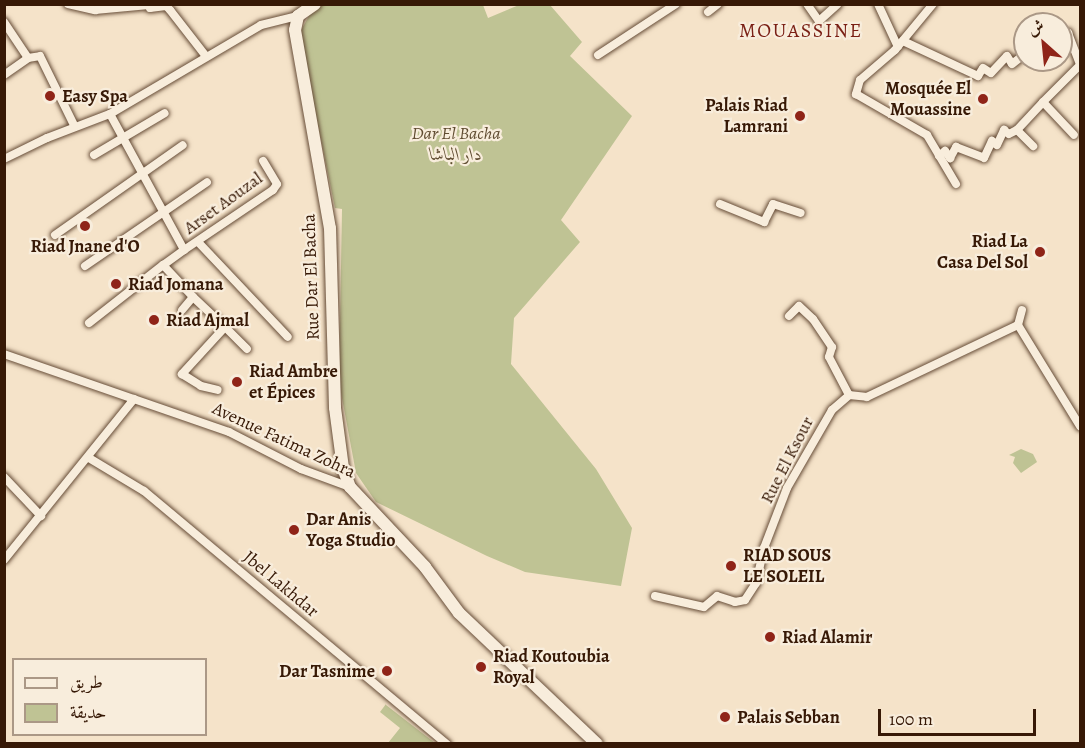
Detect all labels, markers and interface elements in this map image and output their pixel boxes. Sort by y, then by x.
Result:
north arrow [1013,12,1073,72]
text: ش [1024,14,1048,41]
district label: MOUASSINE [739,18,863,42]
place label: Mosquée El Mouassine [885,78,971,121]
place label: Easy Spa [62,85,128,107]
marker: Easy Spa [43,89,57,103]
marker: Mosquée El Mouassine [976,92,990,106]
place label: Palais Riad Lamrani [705,95,788,138]
marker: Palais Riad Lamrani [793,109,807,123]
park label: Dar El Bacha دار الباشا [411,123,501,166]
street label: Arset Aouzal [179,167,267,239]
street label: Rue Dar El Bacha [298,213,324,341]
marker: Riad Jnane d'O [78,219,92,233]
place label: Riad La Casa Del Sol [937,231,1028,274]
place label: Riad Jnane d'O [30,235,140,257]
marker: Riad La Casa Del Sol [1033,245,1047,259]
place label: Riad Jomana [128,273,223,295]
marker: Riad Jomana [109,277,123,291]
place label: Riad Ajmal [166,309,249,331]
marker: Riad Ajmal [147,313,161,327]
place label: Riad Ambre et Épices [249,361,338,404]
marker: Riad Ambre et Épices [230,375,244,389]
street label: Avenue Fatima Zohra [209,397,359,483]
street label: Rue El Ksour [756,413,818,507]
place label: Dar Anis Yoga Studio [306,509,395,552]
marker: Dar Anis Yoga Studio [287,523,301,537]
place label: RIAD SOUS LE SOLEIL [743,545,831,588]
street label: Jbel Lakhdar [239,546,323,622]
marker: RIAD SOUS LE SOLEIL [724,559,738,573]
place label: Riad Alamir [782,626,872,648]
marker: Riad Alamir [763,630,777,644]
place label: Riad Koutoubia Royal [493,646,610,688]
legend [12,658,207,736]
place label: Dar Tasnime [279,660,375,682]
marker: Riad Koutoubia Royal [474,660,488,674]
marker: Dar Tasnime [380,664,394,678]
text: طريق [70,670,103,694]
scale bar [881,697,1038,735]
text: حديقة [70,700,106,724]
place label: Palais Sebban [737,706,840,728]
text: 100 m [889,707,933,731]
marker: Palais Sebban [718,710,732,724]

